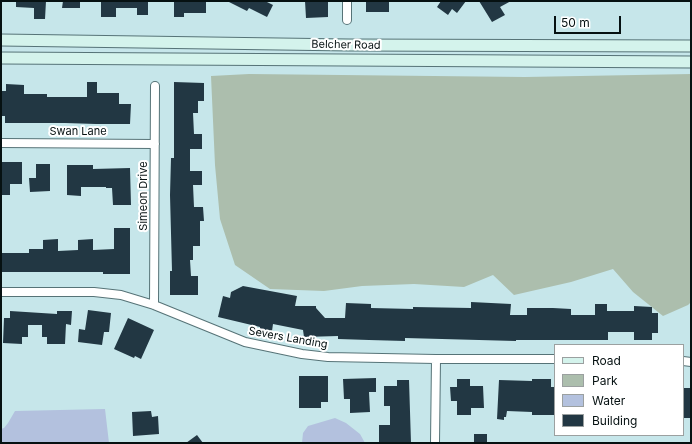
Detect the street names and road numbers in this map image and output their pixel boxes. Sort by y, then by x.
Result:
street label: Belcher Road [311,38,381,52]
street label: Swan Lane [49,125,107,139]
street label: Simeon Drive [137,161,151,231]
street label: Severs Landing [247,325,329,351]

